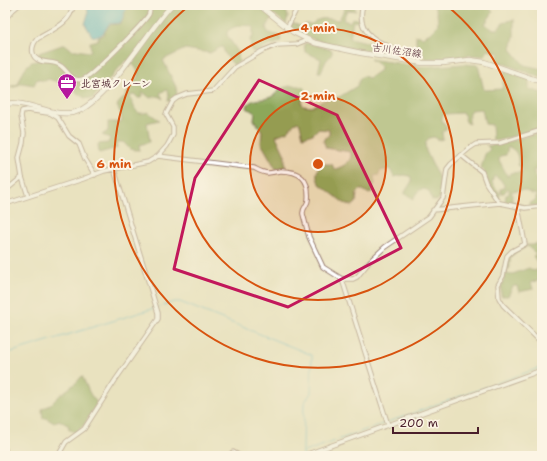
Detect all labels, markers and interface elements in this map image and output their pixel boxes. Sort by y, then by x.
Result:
text: 4 min [301,20,336,36]
street label: 古川佐沼線 [371,41,423,60]
office icon: 北宮城クレーン [56,72,78,100]
place label: 北宮城クレーン [81,77,151,90]
text: 2 min [301,88,336,104]
text: 6 min [97,156,132,172]
centre of rings [311,157,325,171]
scale bar [393,409,478,435]
text: 200 m [399,415,438,431]

